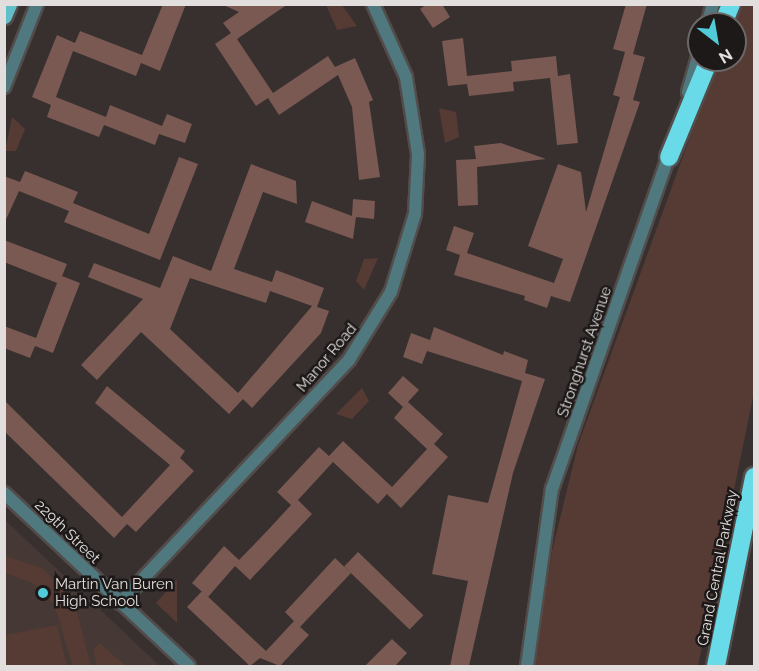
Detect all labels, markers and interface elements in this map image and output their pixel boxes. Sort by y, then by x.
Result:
north arrow [687,12,747,72]
text: N [715,45,736,67]
street label: Stronghurst Avenue [554,284,616,420]
street label: Manor Road [293,320,361,396]
street label: Grand Central Parkway [694,488,742,648]
street label: 229th Street [31,496,103,568]
place label: Martin Van Buren High School [55,575,174,610]
marker: Martin Van Buren High School [36,586,50,600]

